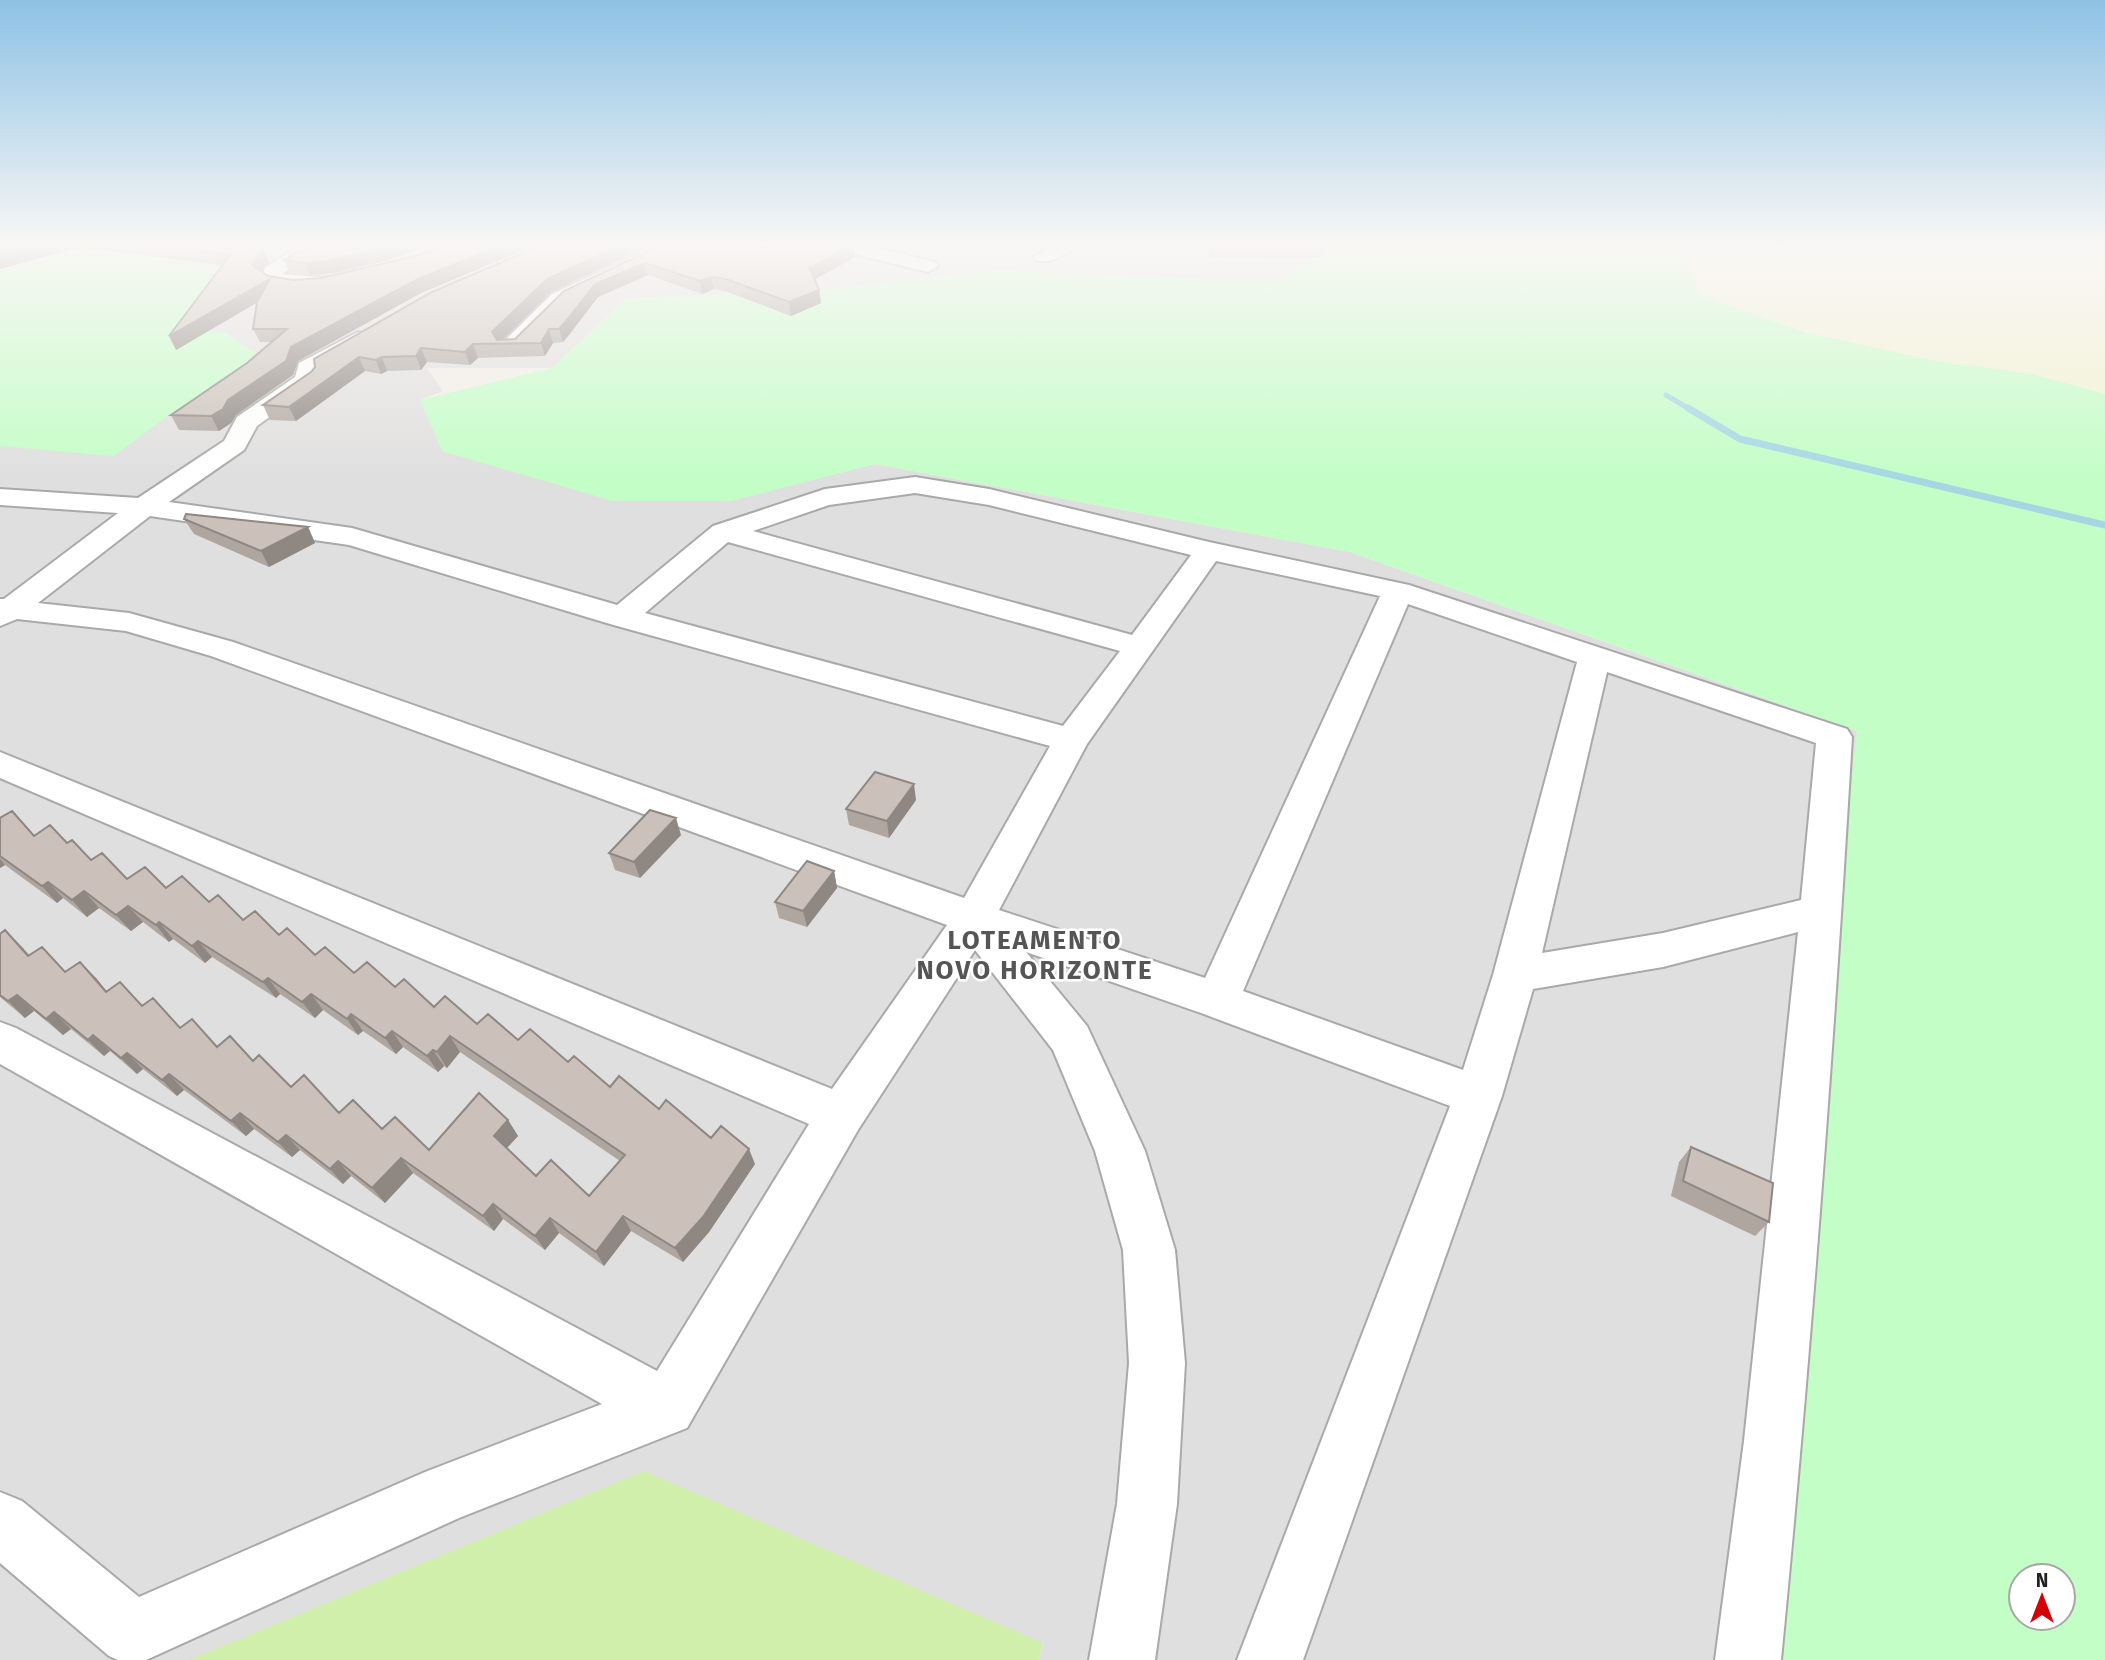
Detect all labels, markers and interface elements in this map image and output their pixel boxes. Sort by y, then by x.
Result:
district label: LOTEAMENTO NOVO HORIZONTE [916,925,1154,986]
north arrow [2007,1562,2077,1632]
text: N [2036,1569,2048,1592]

